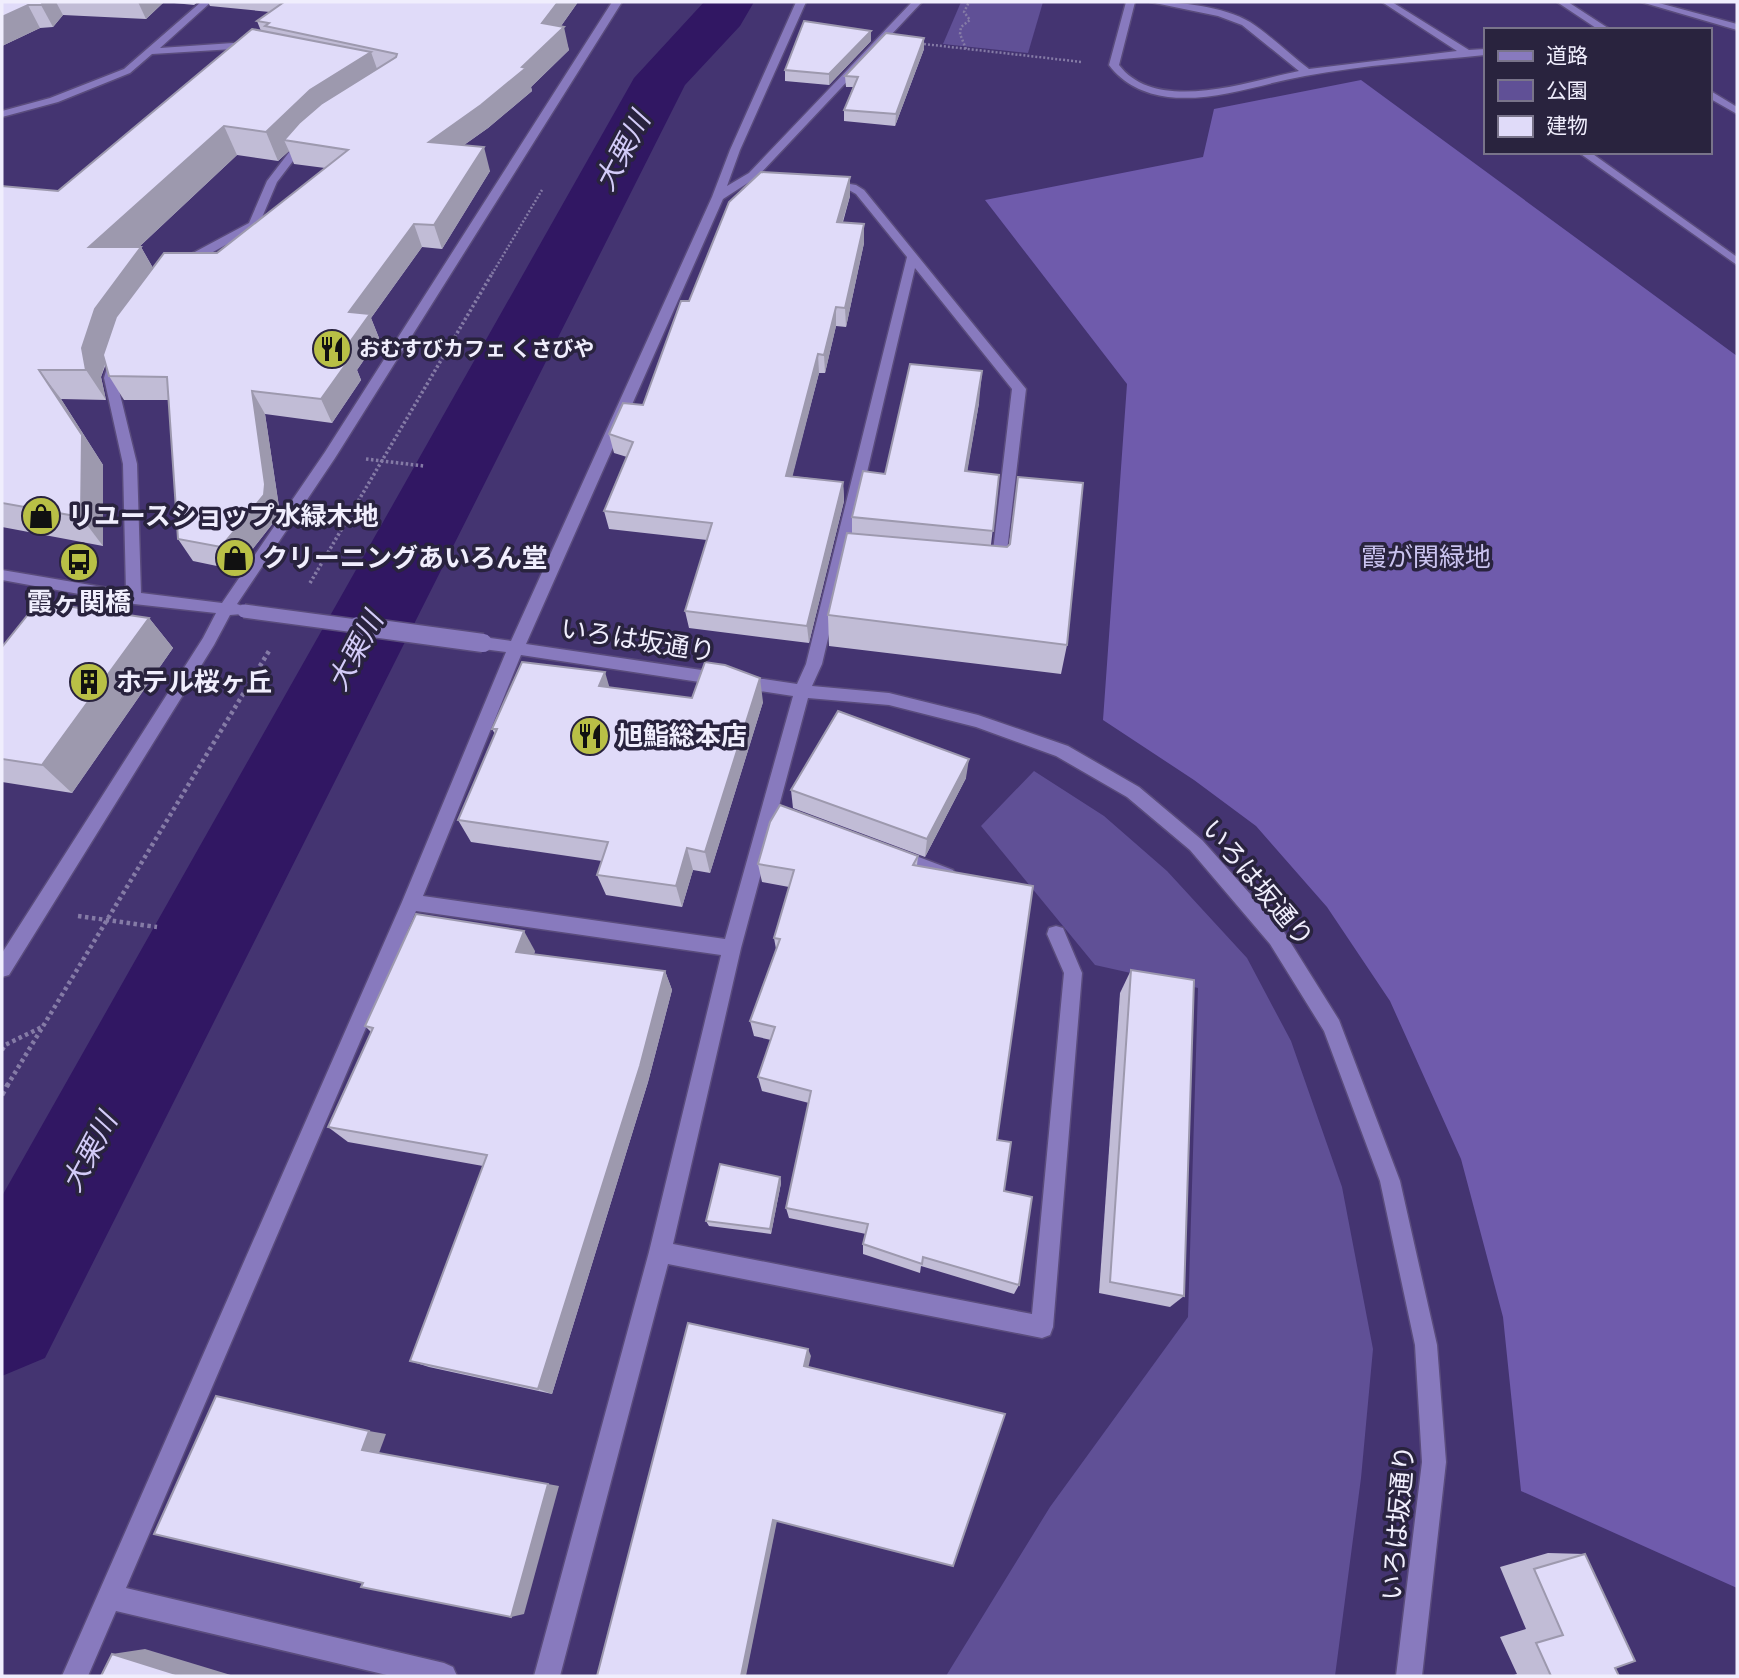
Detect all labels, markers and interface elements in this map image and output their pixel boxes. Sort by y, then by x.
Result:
legend [1484,28,1711,154]
text: 道路 [1546,42,1588,69]
text: 公園 [1546,77,1588,104]
water label: 大栗川 [586,102,659,197]
text: 建物 [1546,112,1588,139]
restaurant icon: おむすびカフェ くさびや [311,328,353,370]
place label: おむすびカフェ くさびや [359,335,594,362]
shop icon: リユースショップ水緑木地 [20,495,62,537]
place label: リユースショップ水緑木地 [68,499,379,532]
shop icon: クリーニングあいろん堂 [214,537,256,579]
park label: 霞が関緑地 [1361,540,1491,573]
bus stop icon: 霞ヶ関橋 [58,541,100,583]
place label: クリーニングあいろん堂 [262,541,548,574]
place label: 霞ヶ関橋 [27,585,131,618]
water label: 大栗川 [319,602,392,697]
street label: いろは坂通り [558,611,718,668]
building icon: ホテル桜ヶ丘 [68,661,110,703]
place label: ホテル桜ヶ丘 [116,665,272,698]
restaurant icon: 旭鮨総本店 [569,715,611,757]
place label: 旭鮨総本店 [617,719,747,752]
street label: いろは坂通り [1196,812,1321,953]
water label: 大栗川 [53,1103,126,1198]
street label: いろは坂通り [1374,1444,1421,1602]

